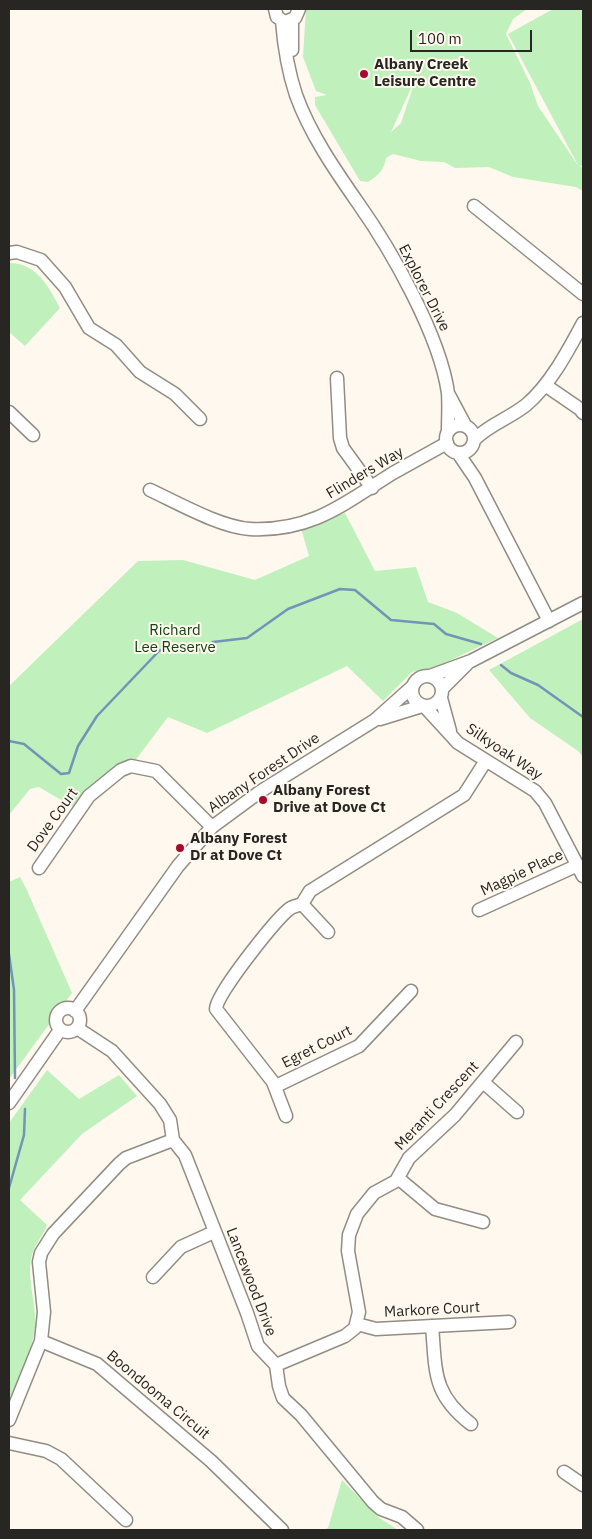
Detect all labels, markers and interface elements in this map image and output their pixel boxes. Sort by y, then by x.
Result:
scale bar [412,20,534,52]
text: 100 m [418,29,462,48]
place label: Albany Creek Leisure Centre [374,56,476,91]
marker: Albany Creek Leisure Centre [358,68,370,80]
street label: Explorer Drive [394,242,454,334]
street label: Flinders Way [323,443,407,503]
park label: Richard Lee Reserve [134,622,216,657]
street label: Silkyoak Way [462,720,546,784]
street label: Albany Forest Drive [205,729,323,817]
place label: Albany Forest Drive at Dove Ct [273,782,386,817]
street label: Dove Court [24,785,82,855]
marker: Albany Forest Drive at Dove Ct [257,794,269,806]
place label: Albany Forest Dr at Dove Ct [190,830,287,865]
marker: Albany Forest Dr at Dove Ct [174,842,186,854]
street label: Magpie Place [478,846,566,900]
street label: Egret Court [279,1022,355,1072]
street label: Meranti Crescent [391,1058,483,1154]
street label: Lancewood Drive [222,1225,280,1339]
street label: Markore Court [384,1298,480,1322]
street label: Boondooma Circuit [103,1347,213,1443]

